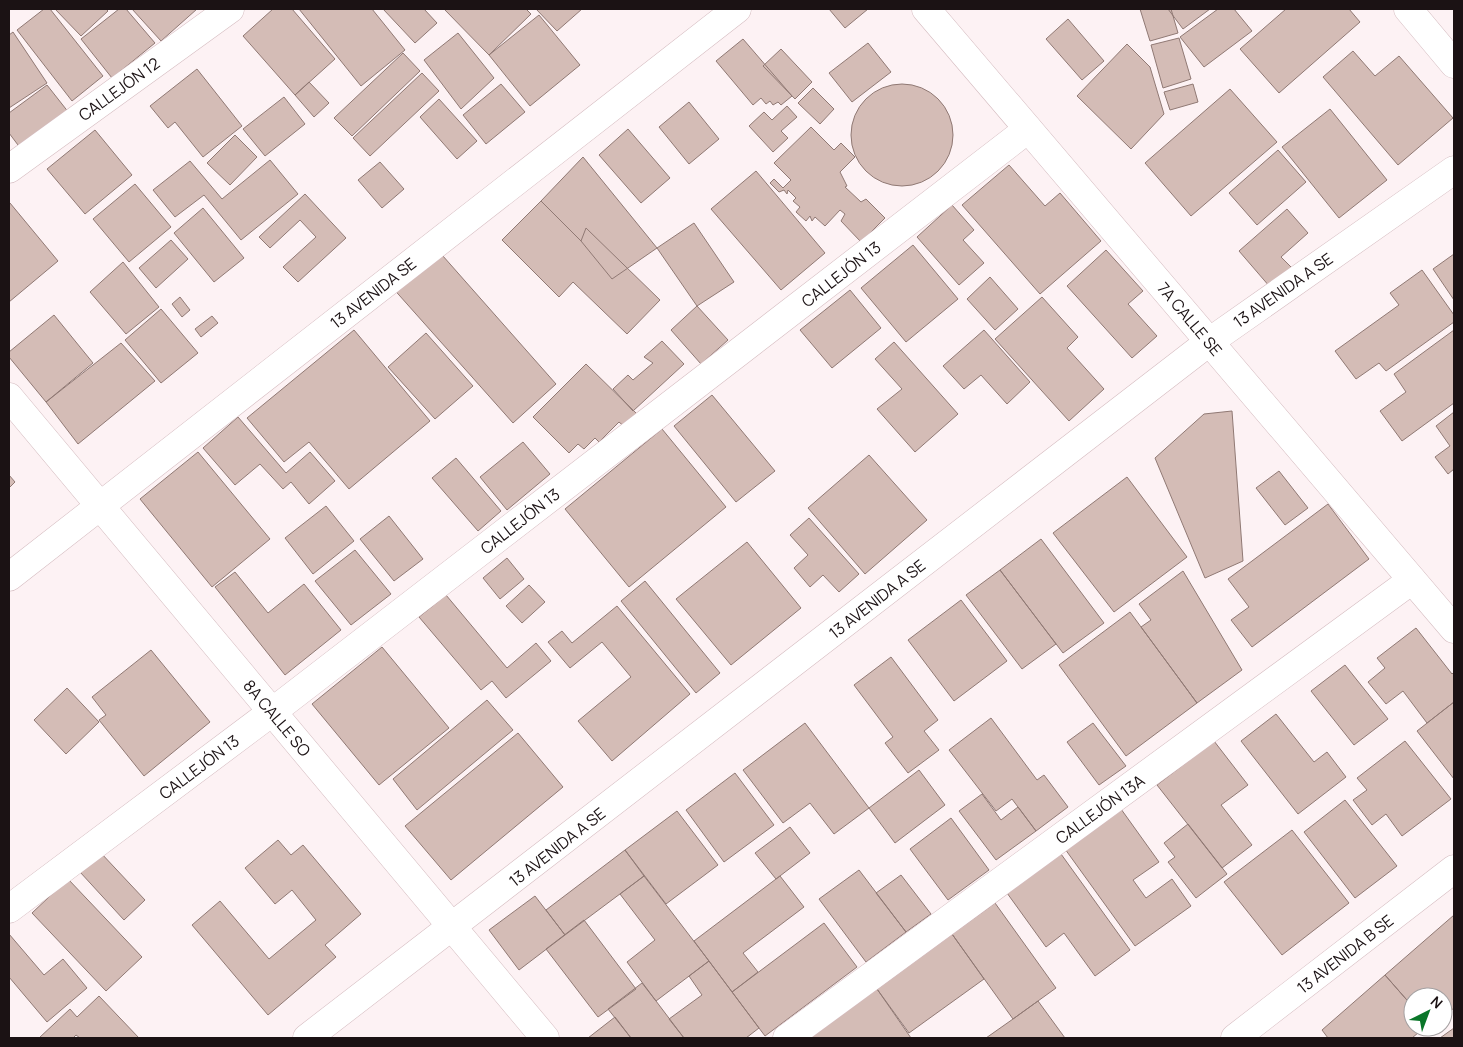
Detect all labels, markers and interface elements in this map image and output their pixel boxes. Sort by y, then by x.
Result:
street label: CALLEJÓN 12 [74,52,164,126]
street label: CALLEJÓN 13 [797,236,885,312]
street label: 13 AVENIDA A SE [1229,247,1337,333]
street label: 13 AVENIDA SE [325,252,421,334]
street label: 7A CALLE SE [1153,278,1227,360]
street label: CALLEJÓN 13 [476,483,564,559]
street label: 13 AVENIDA A SE [824,554,930,644]
street label: 8A CALLE SO [238,675,316,761]
street label: CALLEJÓN 13 [154,730,244,804]
street label: CALLEJÓN 13A [1051,769,1149,849]
street label: 13 AVENIDA A SE [504,802,610,892]
street label: 13 AVENIDA B SE [1292,909,1398,999]
north arrow [1403,987,1453,1037]
text: N [1427,992,1447,1012]

